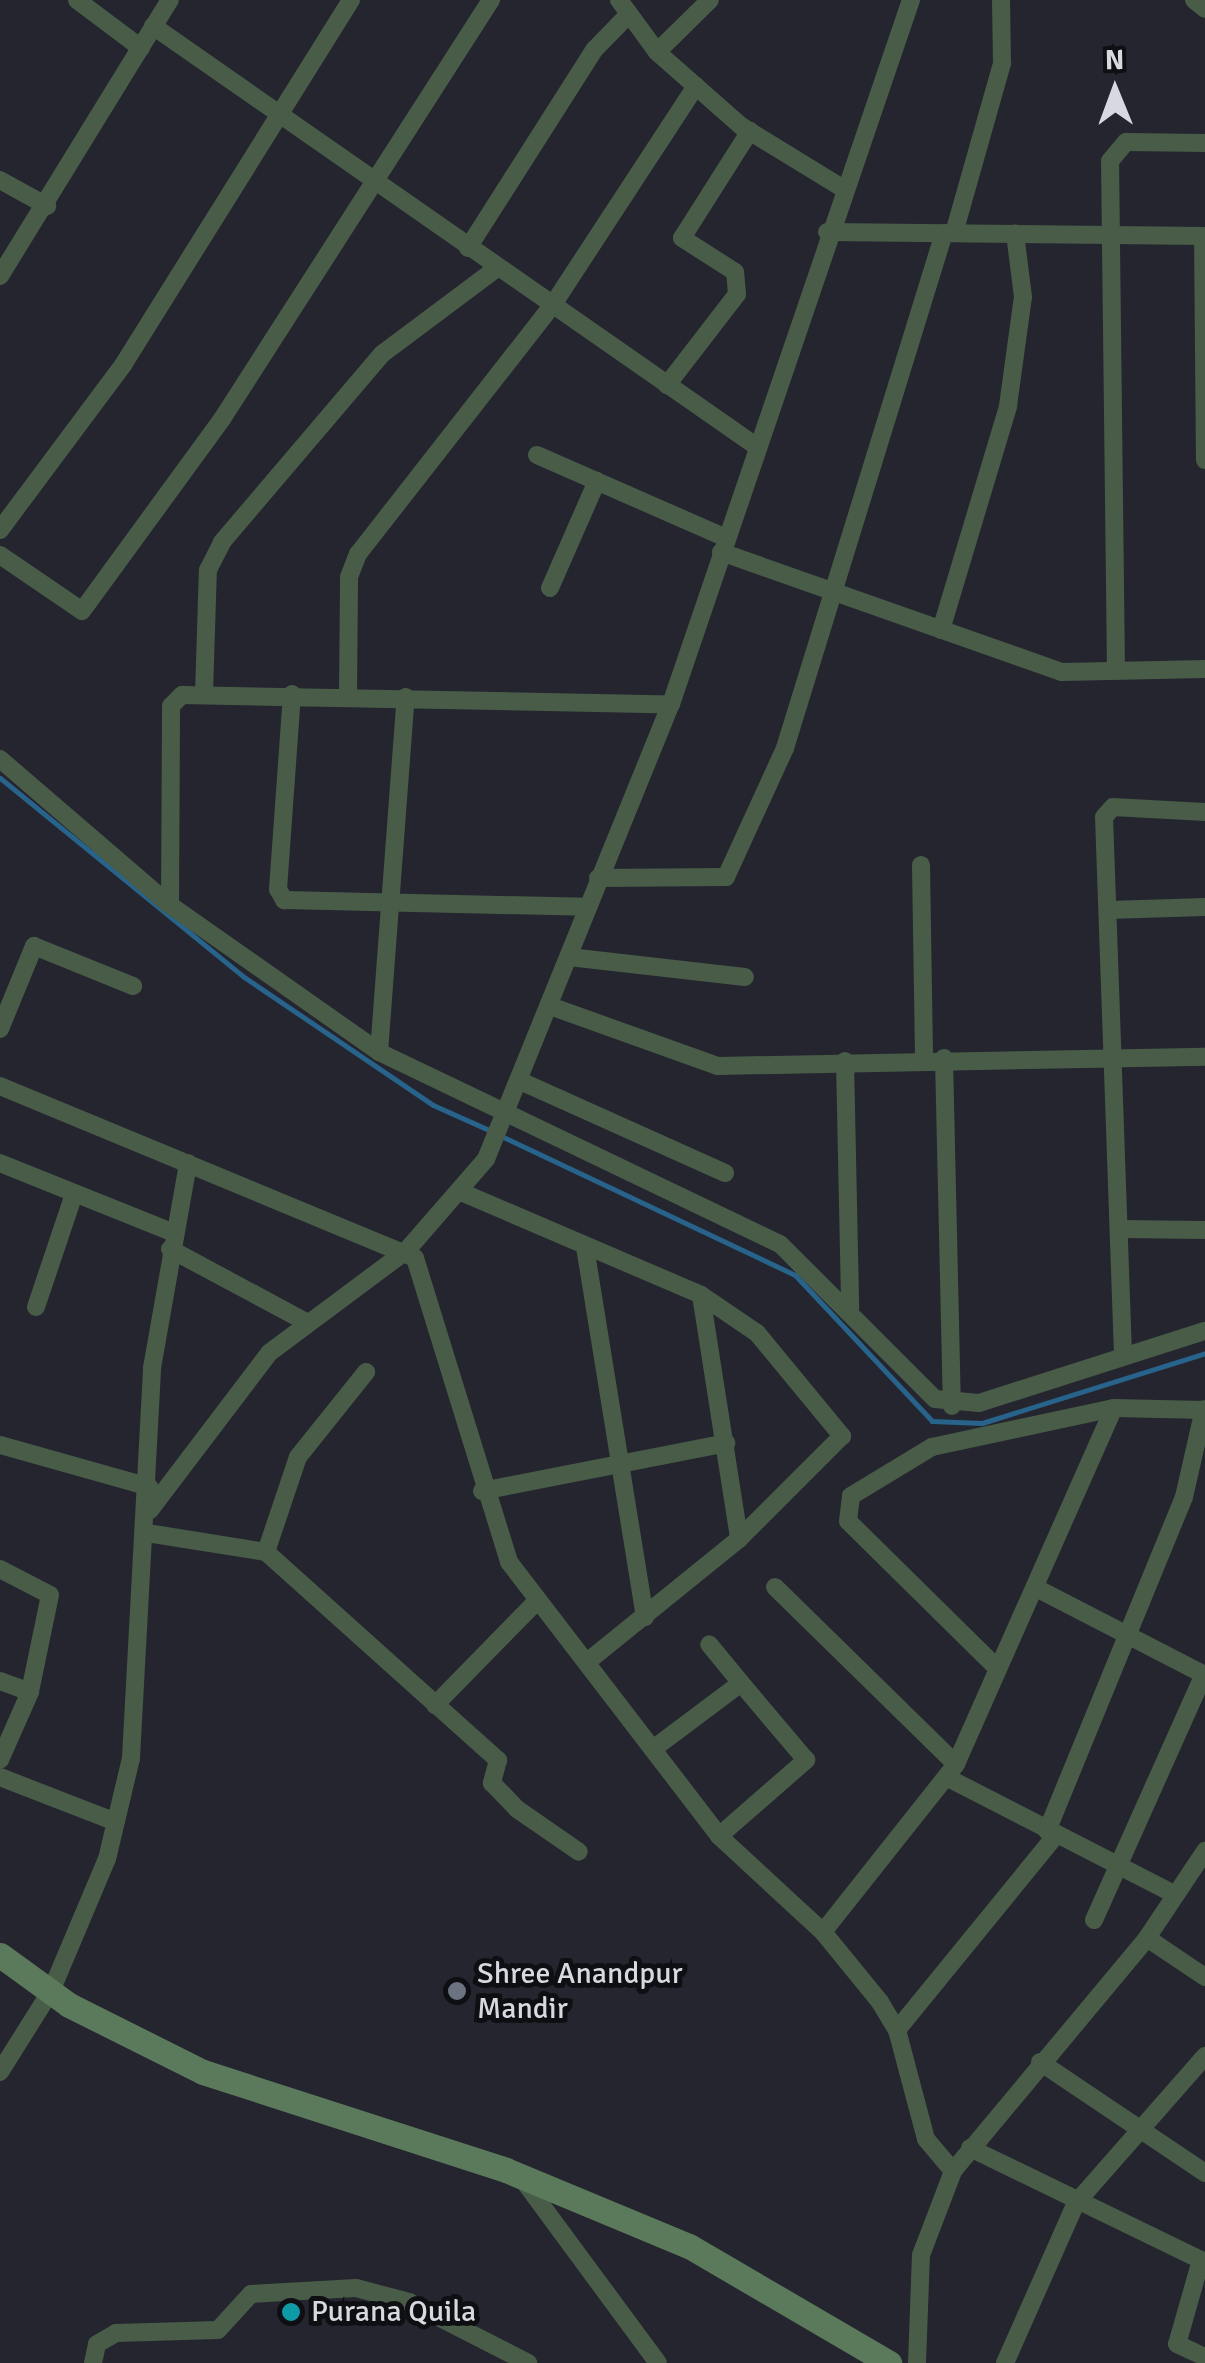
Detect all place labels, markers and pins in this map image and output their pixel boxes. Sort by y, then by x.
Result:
place label: Shree Anandpur Mandir [477,1956,683,2026]
marker: Shree Anandpur Mandir [446,1980,468,2002]
place label: Purana Quila [311,2294,476,2330]
marker: Purana Quila [280,2301,302,2323]

